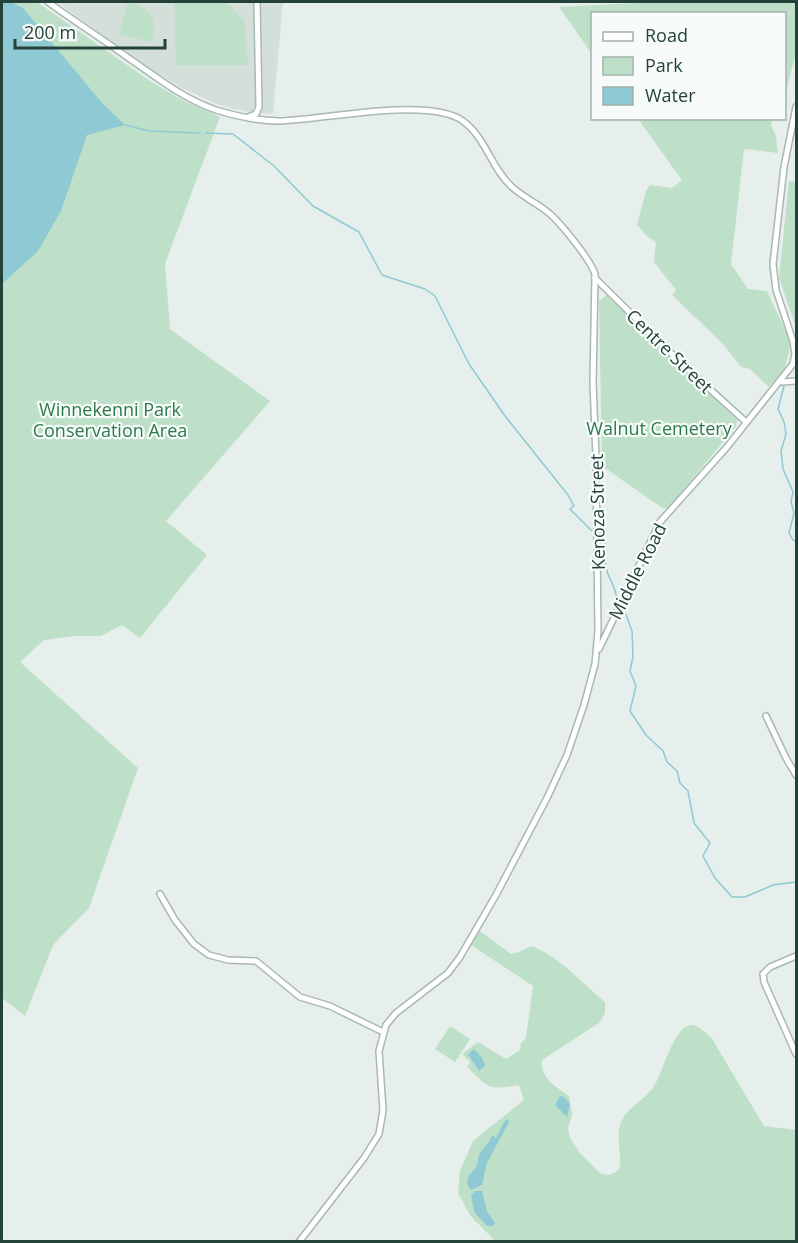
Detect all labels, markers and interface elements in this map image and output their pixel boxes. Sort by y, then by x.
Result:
scale bar [15,12,165,50]
legend [591,12,786,120]
text: 200 m [24,20,76,44]
text: Road [645,23,688,47]
text: Park [645,53,683,77]
text: Water [645,83,696,107]
street label: Centre Street [622,304,718,398]
park label: Winnekenni Park Conservation Area [33,397,187,442]
park label: Walnut Cemetery [586,416,733,440]
street label: Kenoza Street [584,454,610,570]
street label: Middle Road [602,519,672,623]

